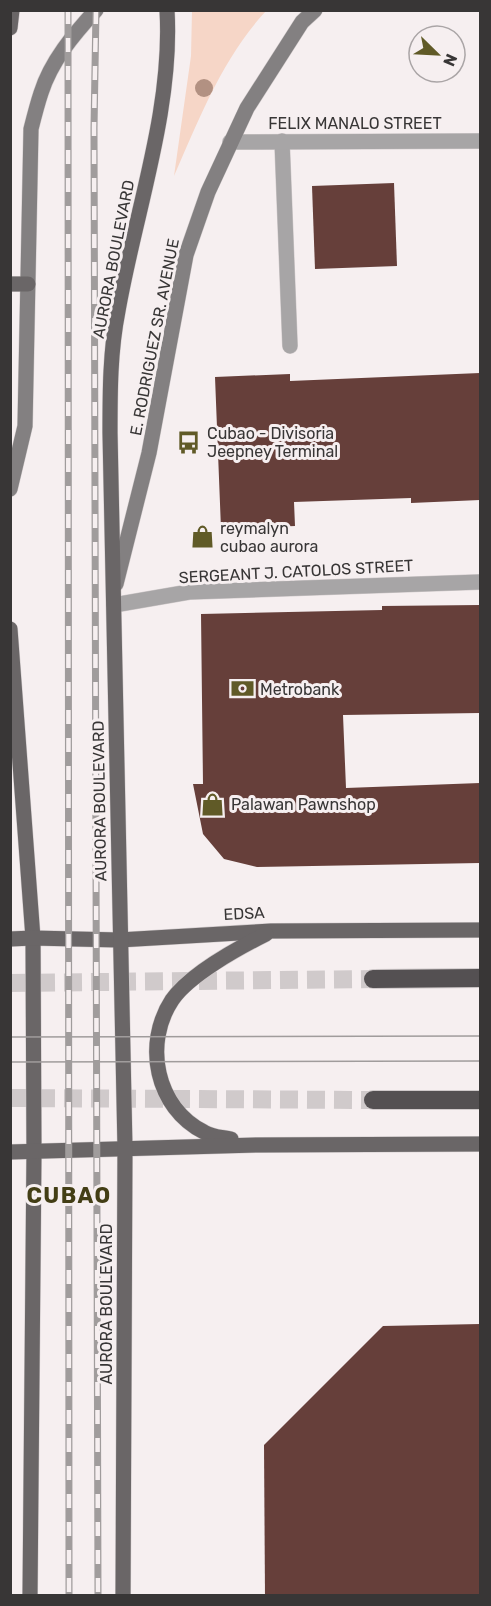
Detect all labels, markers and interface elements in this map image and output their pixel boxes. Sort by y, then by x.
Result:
north arrow [407,24,467,84]
text: N [439,51,461,69]
street label: FELIX MANALO STREET [268,114,442,133]
street label: AURORA BOULEVARD [89,178,138,340]
street label: E. RODRIGUEZ SR. AVENUE [126,237,183,437]
place label: Cubao - Divisoria Jeepney Terminal [207,424,338,461]
bus stop icon: Cubao - Divisoria Jeepney Terminal [176,429,202,455]
place label: reymalyn cubao aurora [220,519,318,556]
shop icon: reymalyn cubao aurora [189,524,215,550]
street label: SERGEANT J. CATOLOS STREET [178,556,414,587]
bank icon: Metrobank [229,676,255,702]
place label: Metrobank [260,680,340,699]
street label: AURORA BOULEVARD [89,720,110,882]
shop icon: Palawan Pawnshop [200,791,226,817]
place label: Palawan Pawnshop [231,795,376,814]
street label: EDSA [223,903,265,924]
district label: CUBAO [26,1182,112,1209]
street label: AURORA BOULEVARD [97,1224,116,1384]

